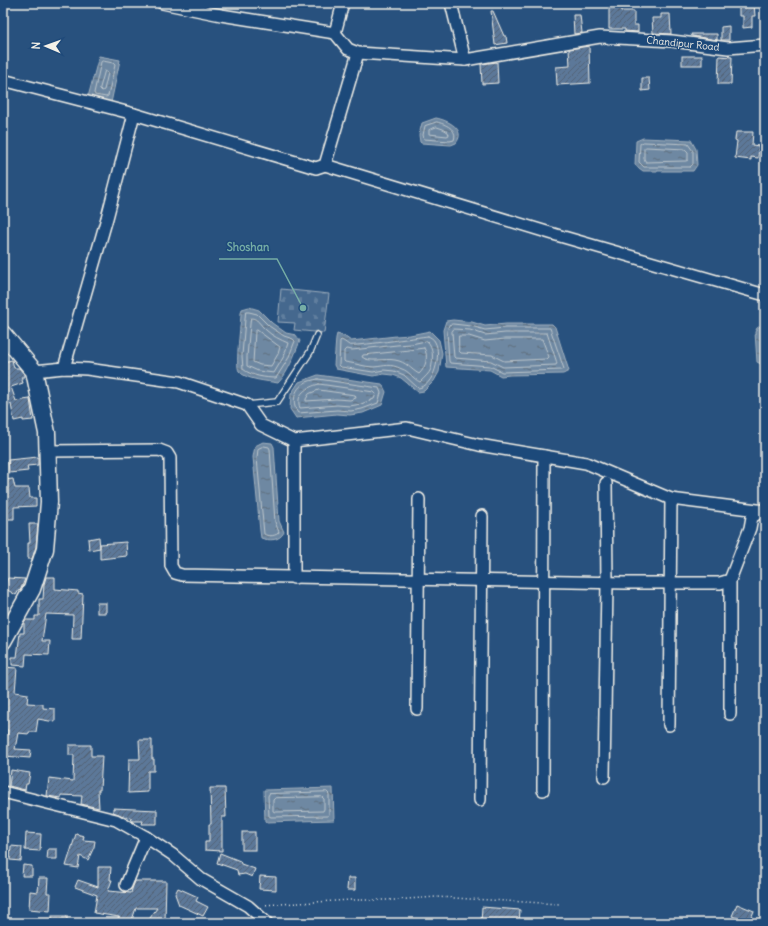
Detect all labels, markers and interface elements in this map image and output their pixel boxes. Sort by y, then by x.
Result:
north arrow [26,26,66,66]
street label: Chandipur Road [646,33,720,54]
text: N [29,42,43,50]
callout: Shoshan [219,236,277,259]
text: Shoshan [227,240,270,254]

